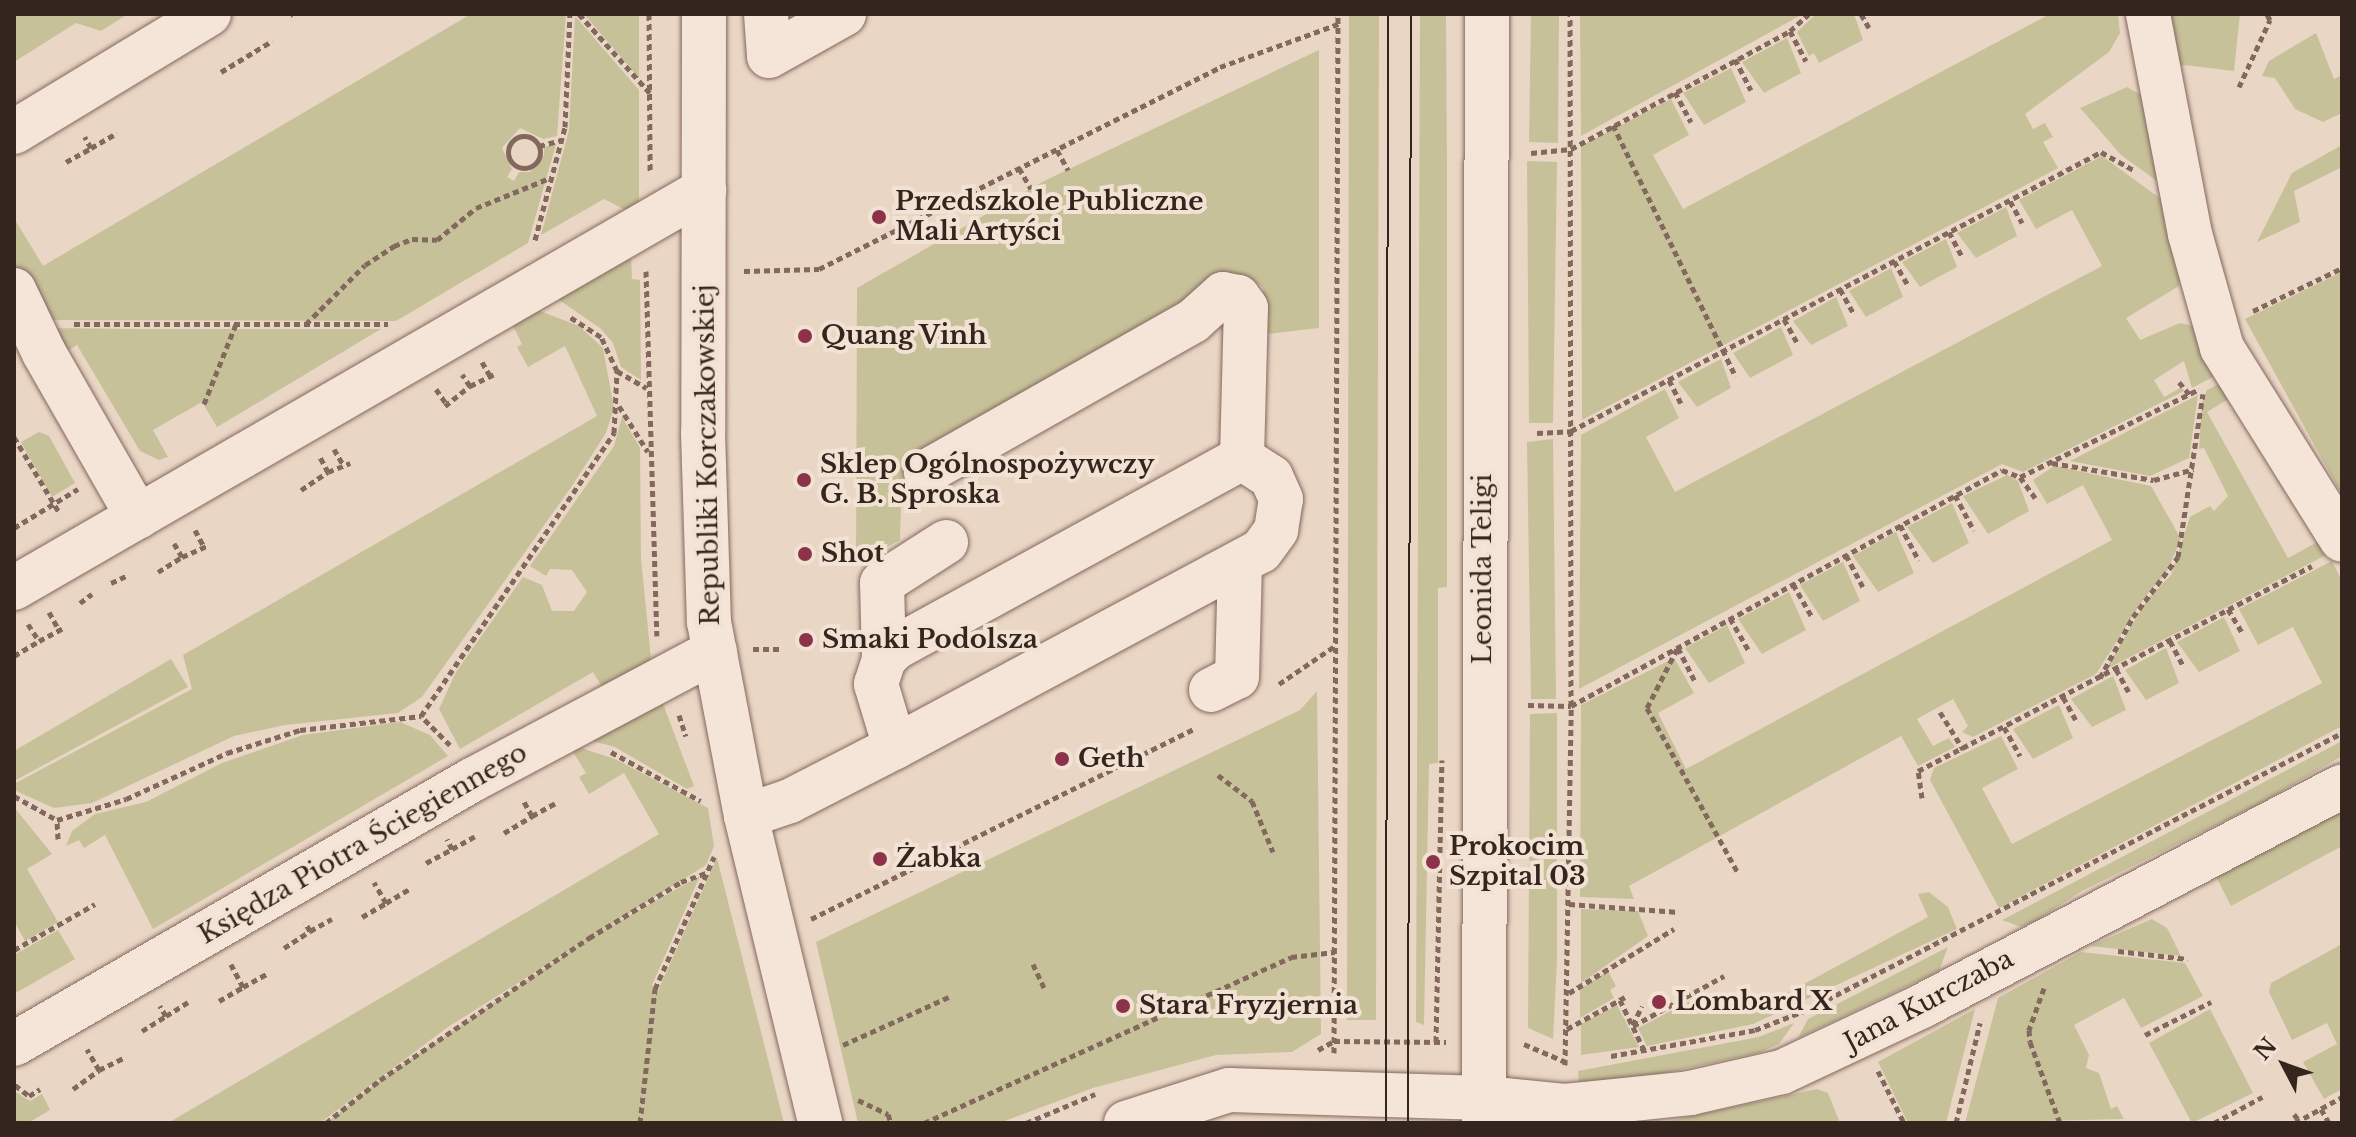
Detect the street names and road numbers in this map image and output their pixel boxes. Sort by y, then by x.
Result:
street label: Republiki Korczakowskiej [689,284,727,626]
street label: Leonida Teligi [1467,473,1499,665]
street label: Księdza Piotra Ściegiennego [193,737,533,951]
street label: Jana Kurczaba [1839,943,2019,1059]

